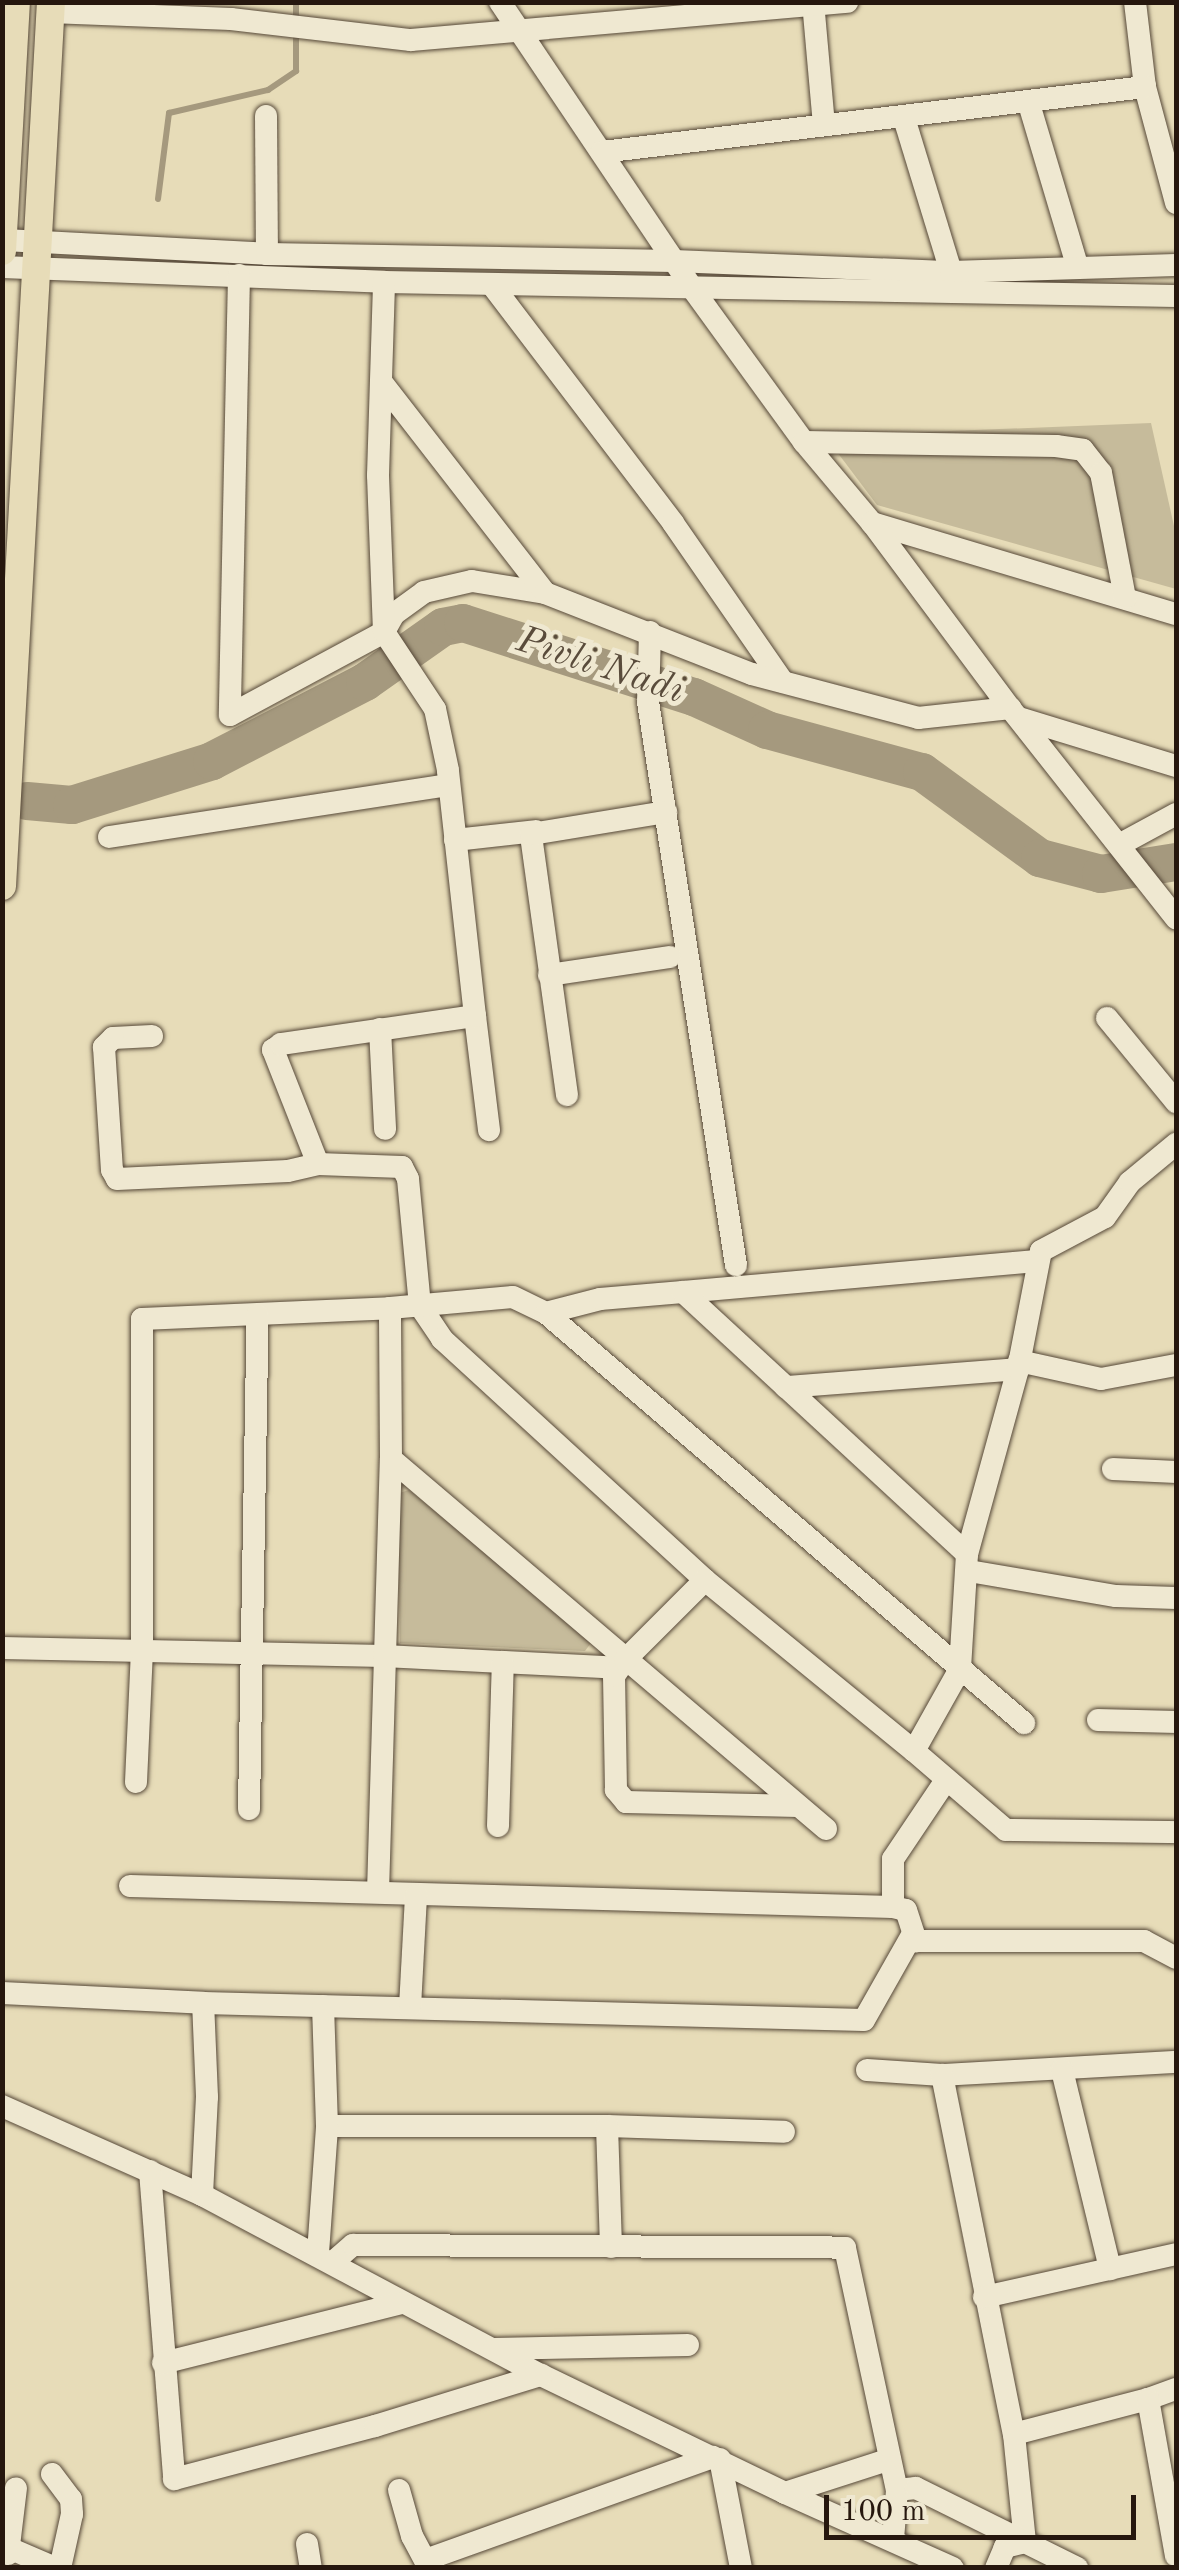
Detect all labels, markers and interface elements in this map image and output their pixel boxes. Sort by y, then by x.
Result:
water label: Pivli Nadi [511,619,689,715]
scale bar [829,2475,1142,2537]
text: 100 m [841,2497,925,2527]

